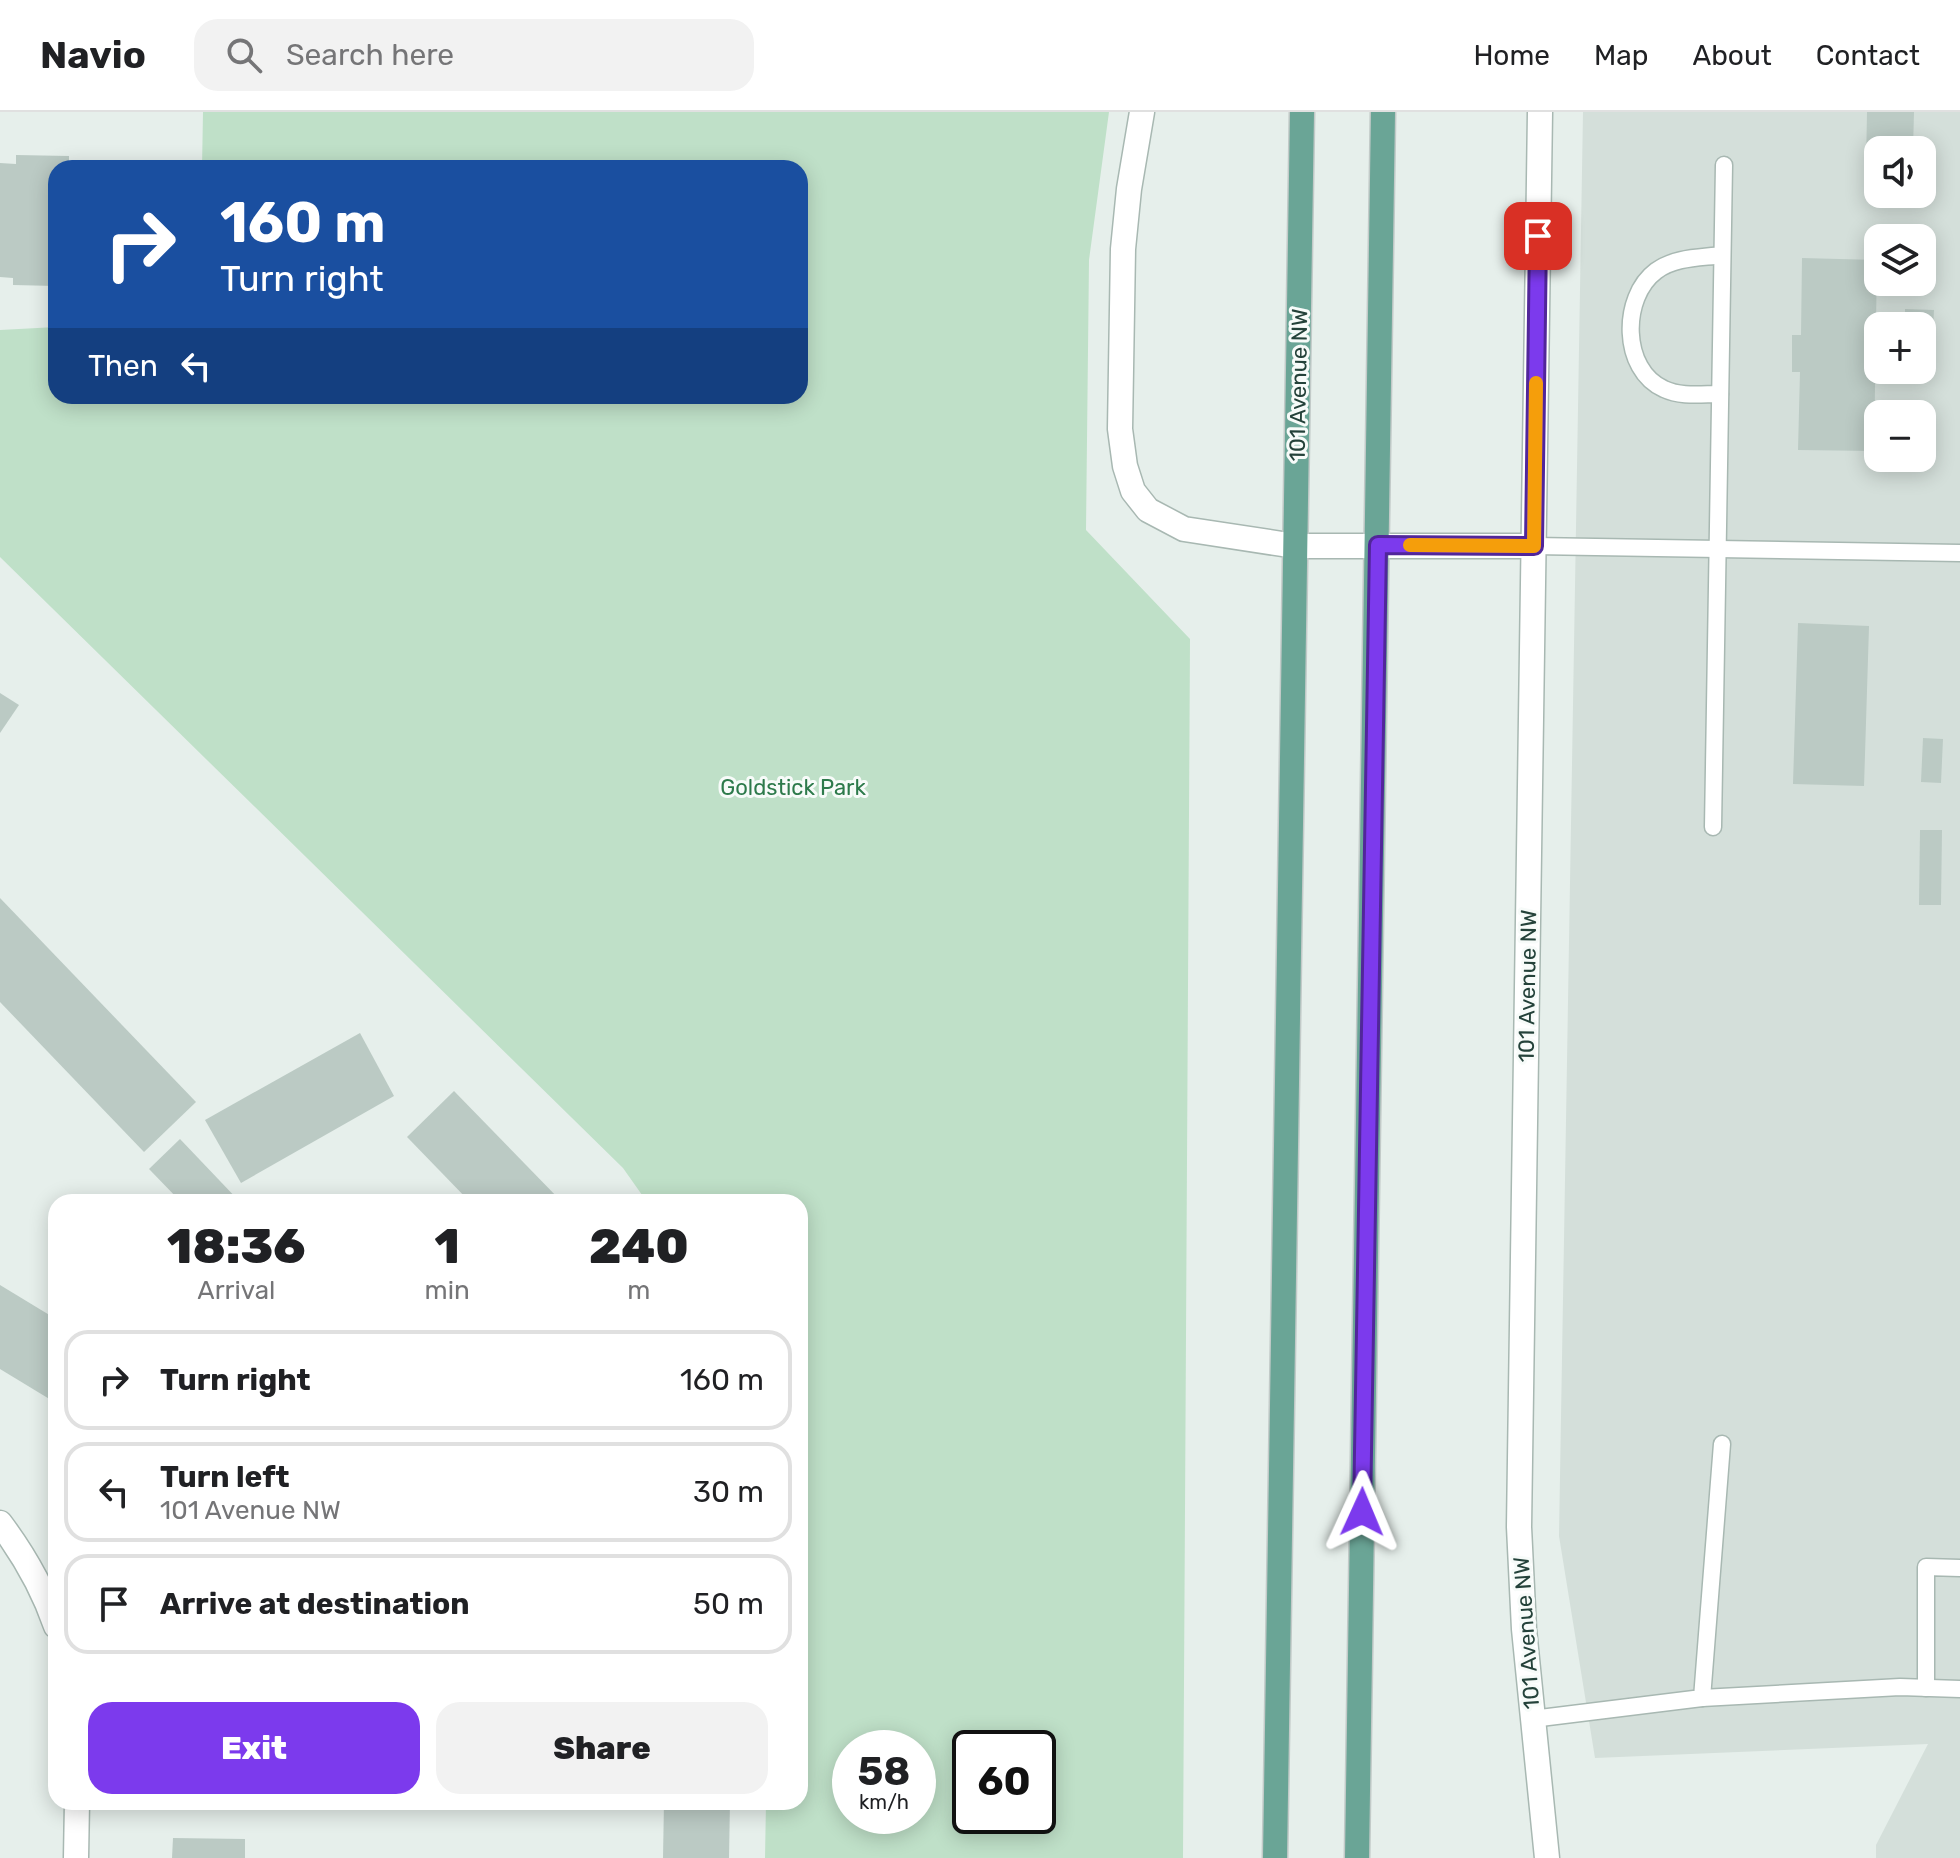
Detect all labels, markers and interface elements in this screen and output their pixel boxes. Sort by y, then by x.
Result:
search box [194,19,754,91]
text: Navio [40,32,146,78]
icon: search [222,33,266,77]
text: Search here [286,37,454,73]
text: Home [1473,39,1550,72]
text: Map [1594,39,1648,72]
text: About [1692,39,1772,72]
text: Contact [1816,39,1920,72]
map controls [1864,136,1936,472]
button: sound [1864,136,1936,208]
text: 160 m [220,190,386,256]
icon: right [88,192,192,296]
pin [1504,202,1572,270]
icon: arrive [1516,214,1560,258]
button: layers [1864,224,1936,296]
text: Turn right [220,257,384,300]
street label: 101 Avenue NW [1284,308,1313,462]
button: + [1864,312,1936,384]
icon: left [174,344,218,388]
text: Then [88,348,158,384]
button: − [1864,400,1936,472]
park label: Goldstick Park [720,774,866,801]
street label: 101 Avenue NW [1513,909,1542,1063]
text: 18:36 [167,1218,306,1275]
text: 1 [435,1218,460,1275]
text: 240 [589,1218,689,1275]
text: Arrival [197,1275,275,1306]
text: min [425,1275,470,1306]
text: m [627,1275,650,1306]
icon: right [92,1358,136,1402]
text: Turn right [160,1362,311,1398]
text: 160 m [680,1362,764,1398]
text: Turn left [160,1459,290,1495]
icon: left [92,1470,136,1514]
position arrow [1320,1470,1404,1554]
text: 30 m [693,1474,764,1510]
text: 101 Avenue NW [160,1495,341,1526]
street label: 101 Avenue NW [1508,1556,1545,1710]
icon: arrive [92,1582,136,1626]
text: Arrive at destination [160,1586,470,1622]
text: 50 m [693,1586,764,1622]
button: Exit [88,1702,420,1794]
button: Share [436,1702,768,1794]
speed limit sign: 60 [952,1730,1056,1834]
text: 58 [858,1748,910,1795]
text: km/h [859,1790,909,1814]

